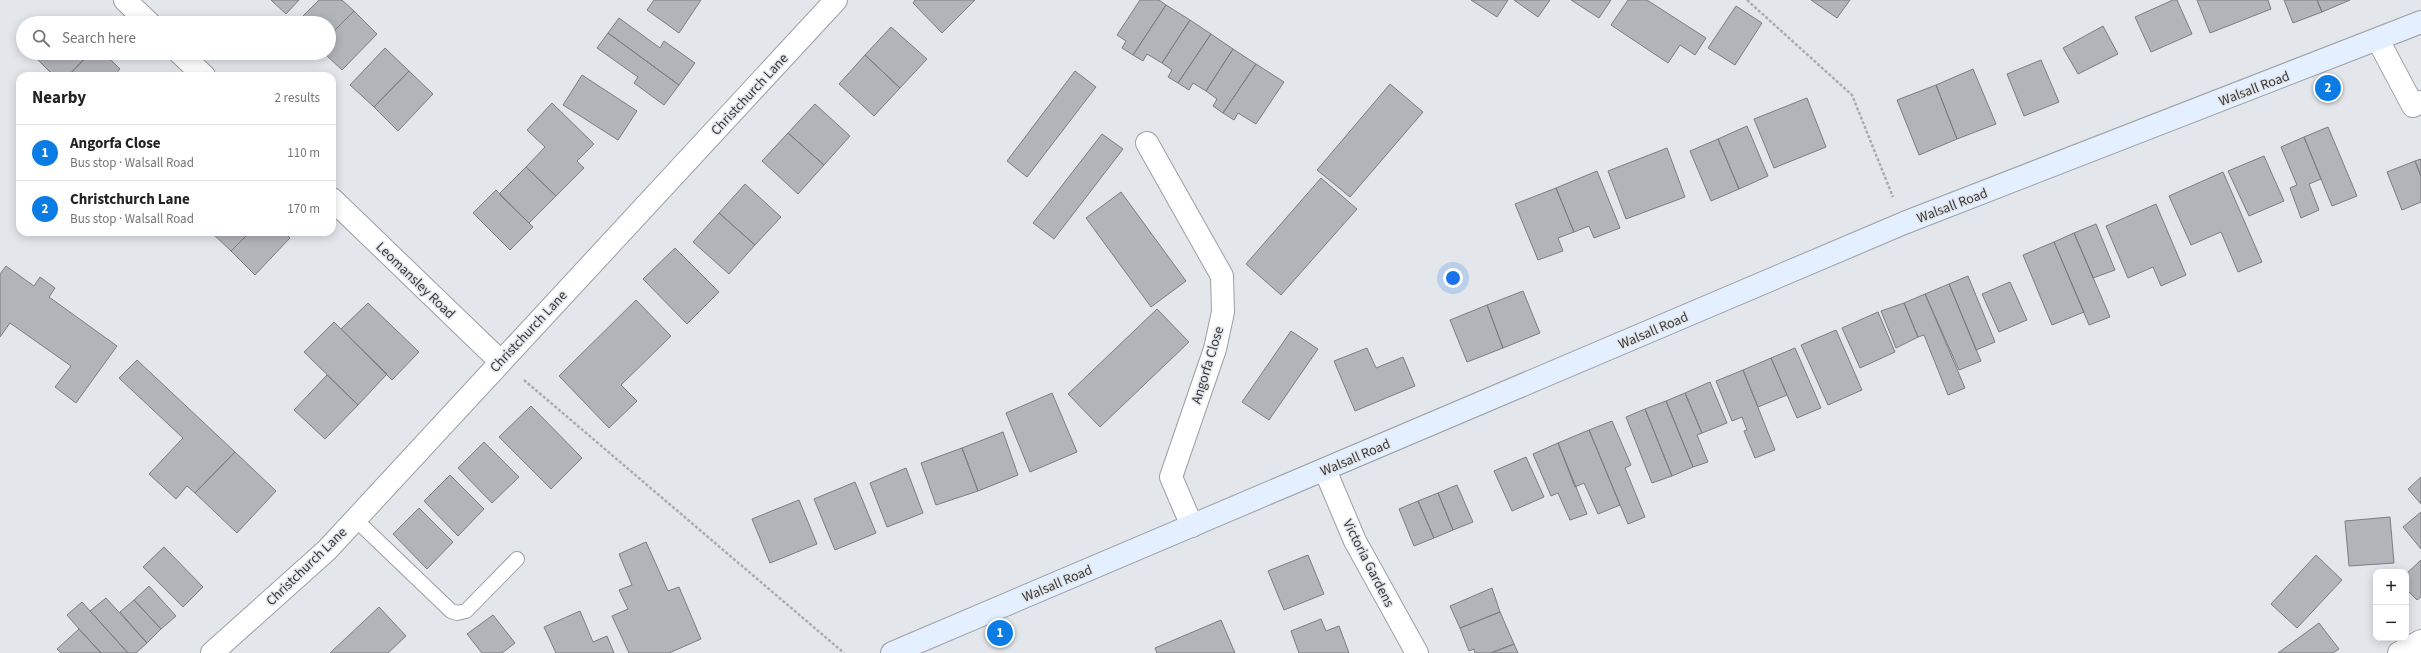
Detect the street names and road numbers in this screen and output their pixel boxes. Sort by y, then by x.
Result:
street label: Christchurch Lane [706,49,793,140]
street label: Walsall Road [2216,66,2293,112]
street label: Walsall Road [1914,183,1991,229]
street label: Leomansley Road [371,238,459,324]
street label: Christchurch Lane [485,286,572,377]
street label: Walsall Road [1615,307,1692,355]
street label: Angorfa Close [1187,324,1229,407]
street label: Walsall Road [1317,434,1394,482]
street label: Victoria Gardens [1337,516,1399,611]
street label: Christchurch Lane [262,523,352,611]
street label: Walsall Road [1019,560,1096,608]

